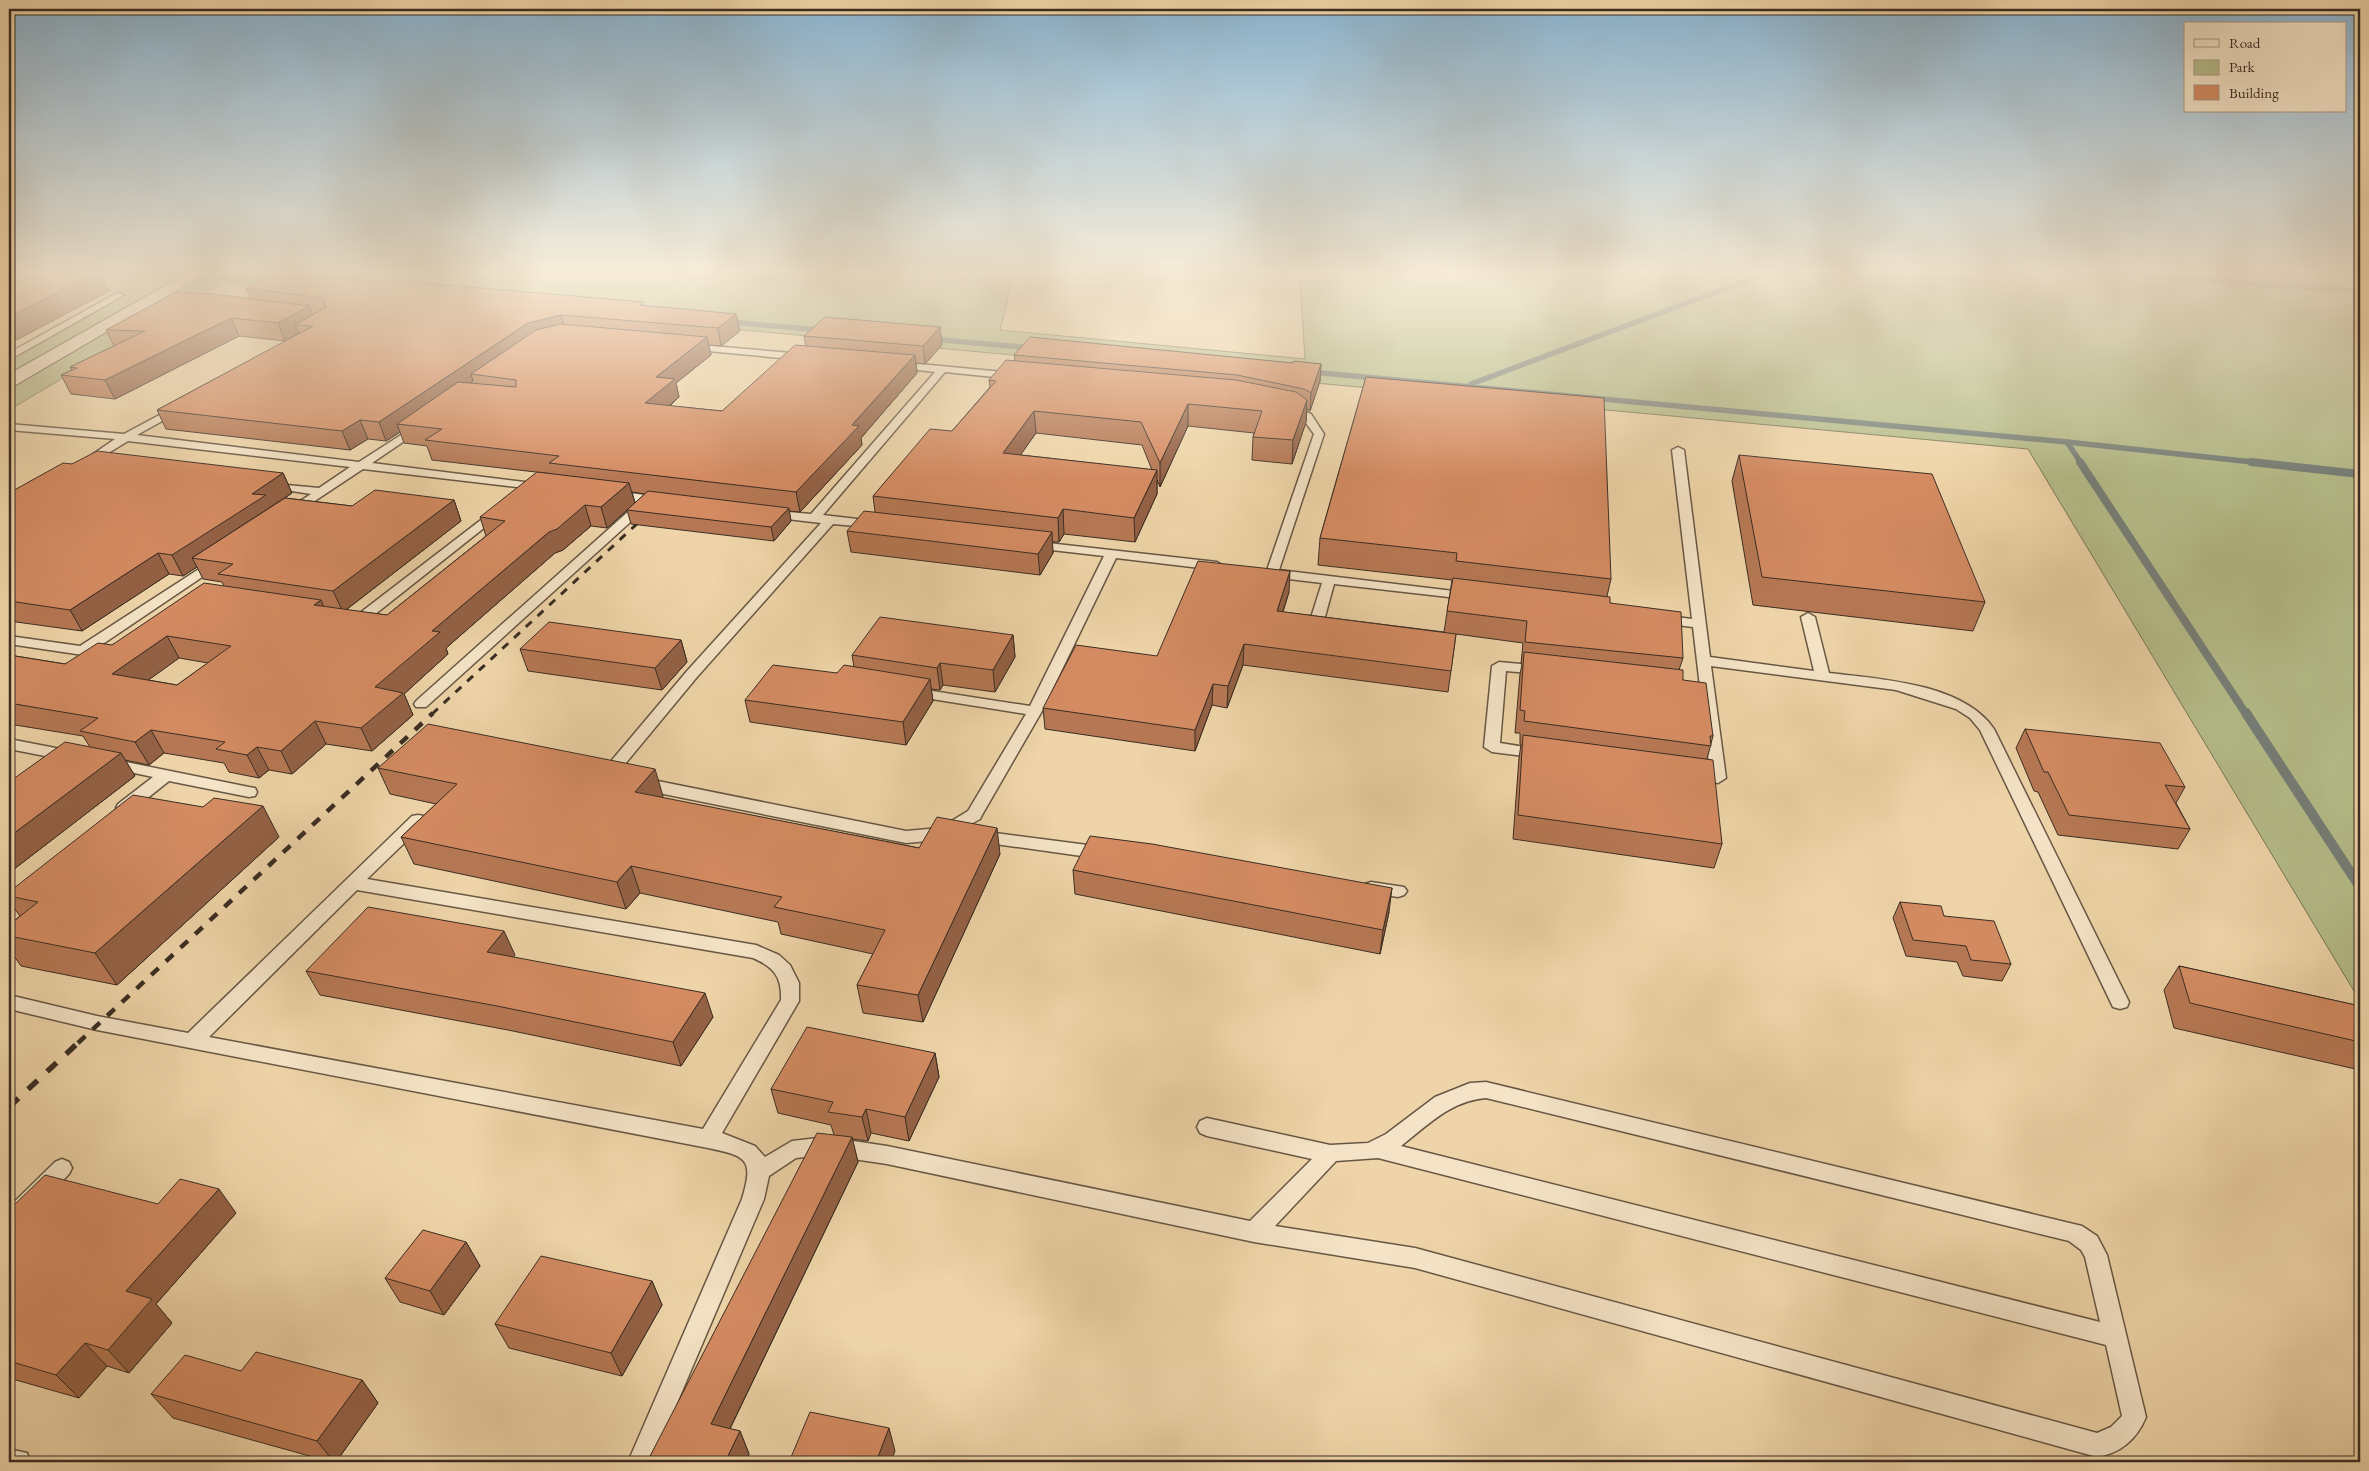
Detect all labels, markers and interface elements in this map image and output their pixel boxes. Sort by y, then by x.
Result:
legend [2184,22,2346,112]
text: Road [2229,33,2261,52]
text: Park [2229,57,2256,76]
text: Building [2229,83,2279,102]

